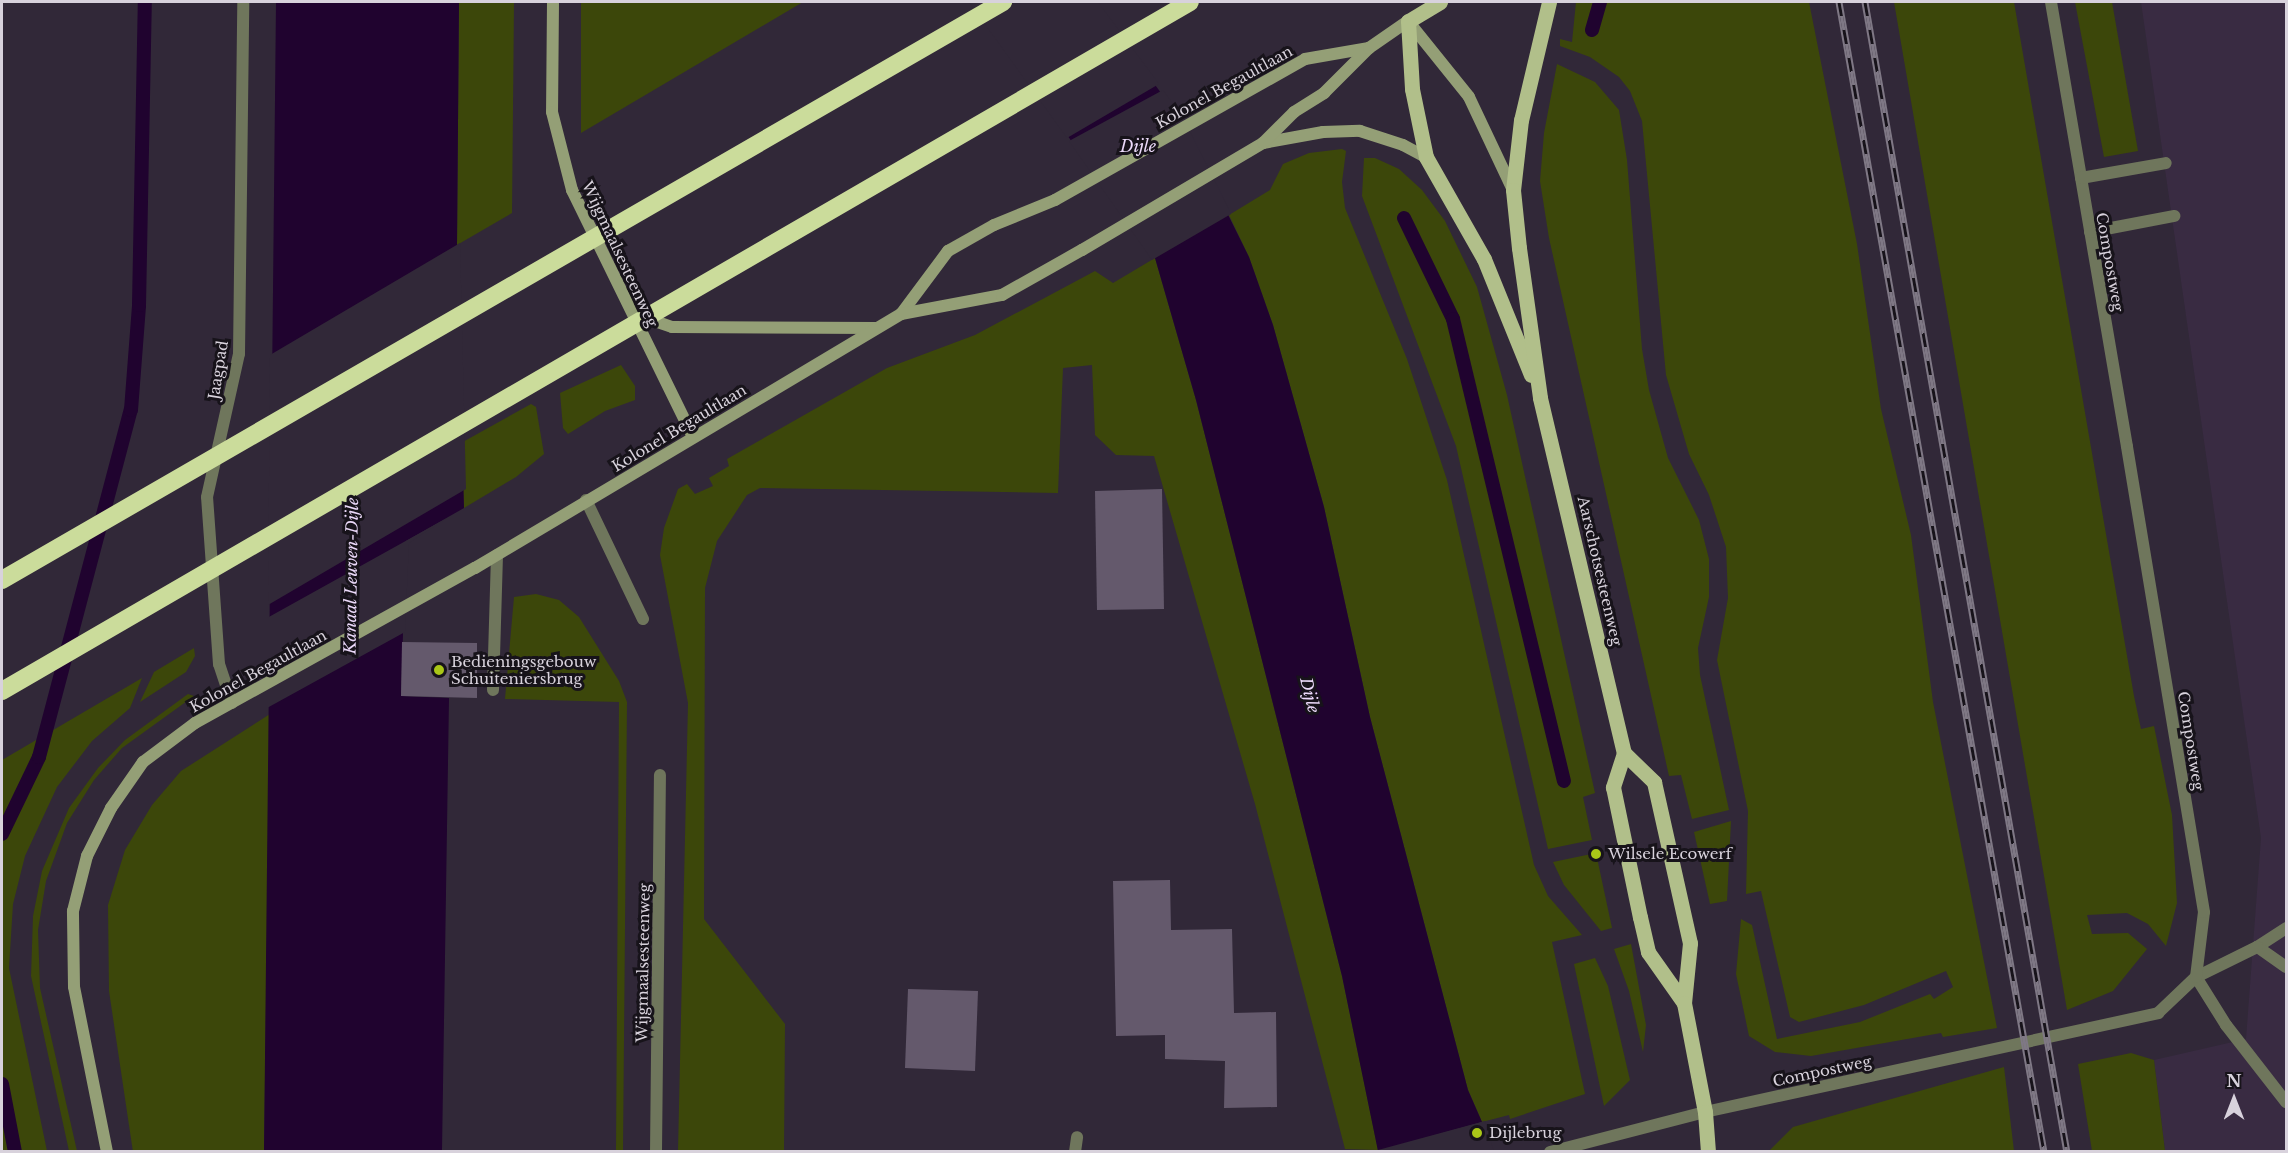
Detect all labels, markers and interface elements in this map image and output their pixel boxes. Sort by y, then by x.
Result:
street label: Kolonel Begaultlaan [1152,42,1296,132]
water label: Dijle [1120,136,1156,156]
street label: Wijgmaalsesteenweg [578,178,662,330]
street label: Compostweg [2092,211,2128,313]
street label: Jaagpad [204,339,232,401]
street label: Kolonel Begaultlaan [609,381,749,475]
street label: Aarschotsesteenweg [1574,494,1626,648]
water label: Kanaal Leuven-Dijle [340,497,362,655]
street label: Kolonel Begaultlaan [186,626,330,716]
place label: Bedieningsgebouw Schuiteniersbrug [451,652,596,687]
marker: Bedieningsgebouw Schuiteniersbrug [432,663,446,677]
water label: Dijle [1296,675,1324,715]
street label: Compostweg [2174,690,2208,792]
place label: Wilsele Ecowerf [1608,845,1732,863]
marker: Wilsele Ecowerf [1589,847,1603,861]
street label: Wijgmaalsesteenweg [633,883,653,1043]
street label: Compostweg [1771,1052,1873,1090]
north arrow [2204,1069,2264,1129]
text: N [2226,1071,2242,1091]
place label: Dijlebrug [1489,1124,1561,1142]
marker: Dijlebrug [1470,1126,1484,1140]

